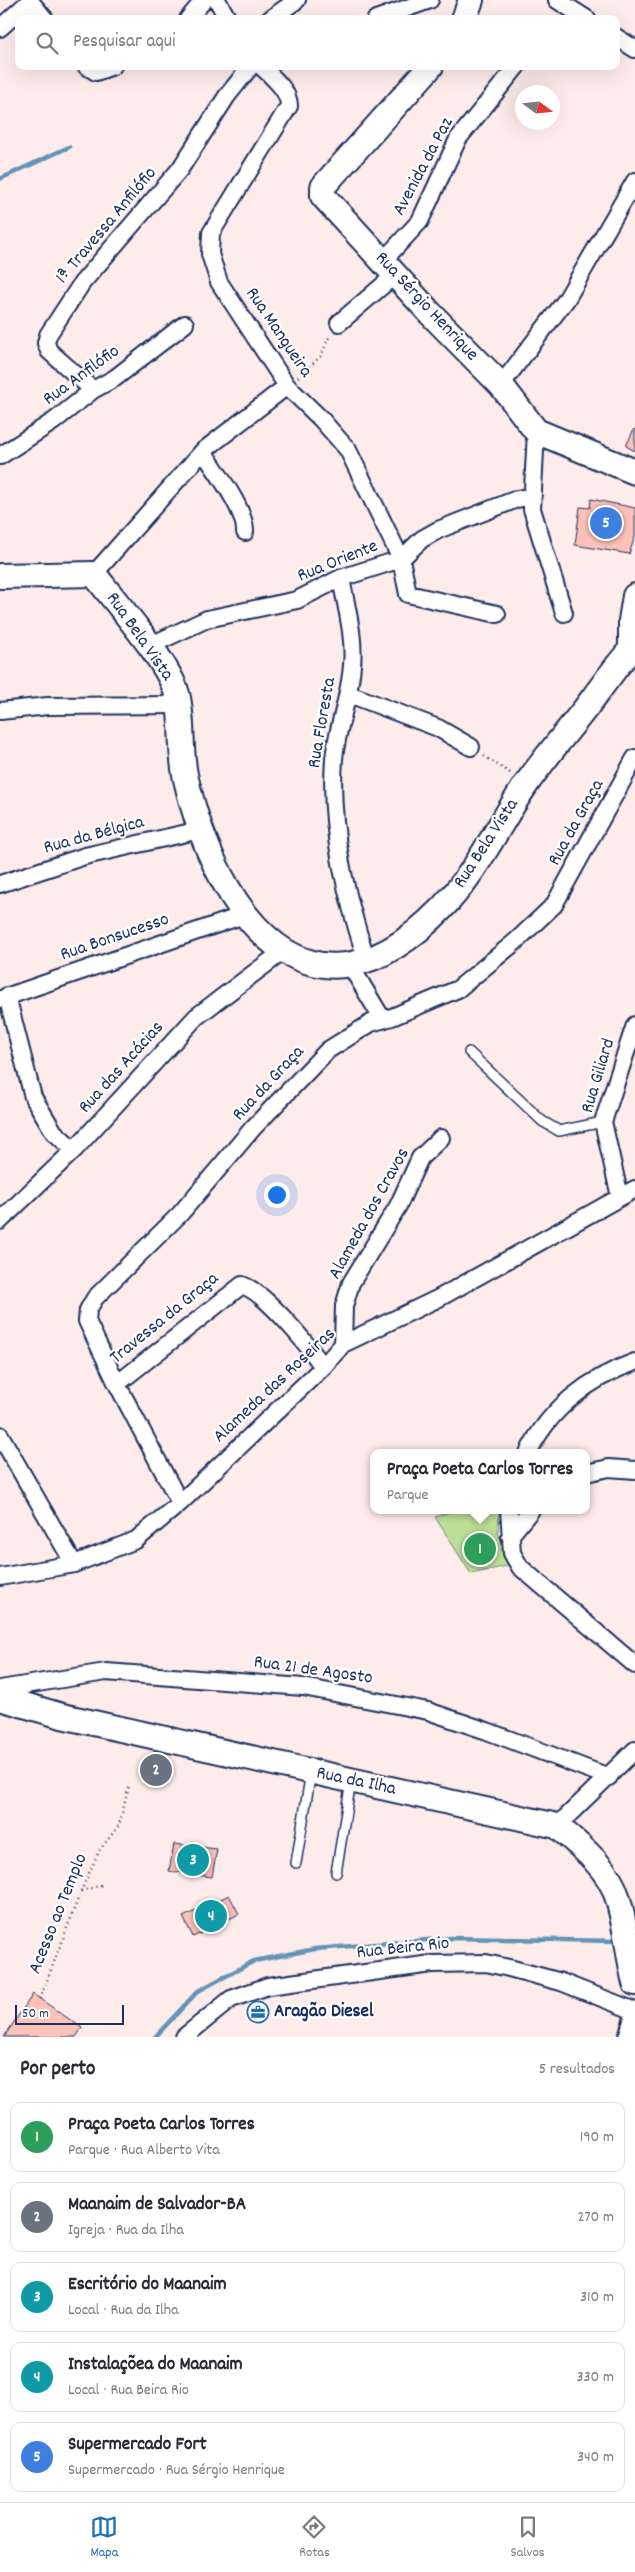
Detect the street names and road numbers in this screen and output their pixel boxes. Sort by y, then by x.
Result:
street label: Avenida da Paz [387,113,461,221]
street label: 1ª Travessa Anfilófio [50,162,164,290]
street label: Rua Sérgio Henrique [368,246,484,368]
street label: Rua Mangueira [238,282,319,384]
street label: Rua Anfilófio [38,339,126,413]
street label: Rua Oriente [294,534,382,590]
street label: Rua Bela Vista [99,587,180,688]
street label: Rua Floresta [302,675,344,770]
street label: Rua da Graça [542,774,612,871]
street label: Rua Bela Vista [448,793,527,894]
street label: Rua da Bélgica [41,809,148,862]
street label: Rua Bonsucesso [57,907,173,969]
street label: Rua das Acácias [73,1016,171,1120]
street label: Rua Giliard [575,1035,623,1117]
street label: Rua da Graça [227,1039,312,1128]
street label: Alameda dos Cravos [323,1143,417,1285]
street label: Travessa da Graça [105,1266,226,1371]
street label: Alameda das Roseiras [208,1322,342,1450]
street label: Rua 21 de Agosto [252,1649,374,1693]
street label: Rua da Ilha [314,1760,399,1804]
street label: Acesso ao Templo [23,1850,95,1978]
street label: Rua Beira Rio [355,1931,451,1967]

